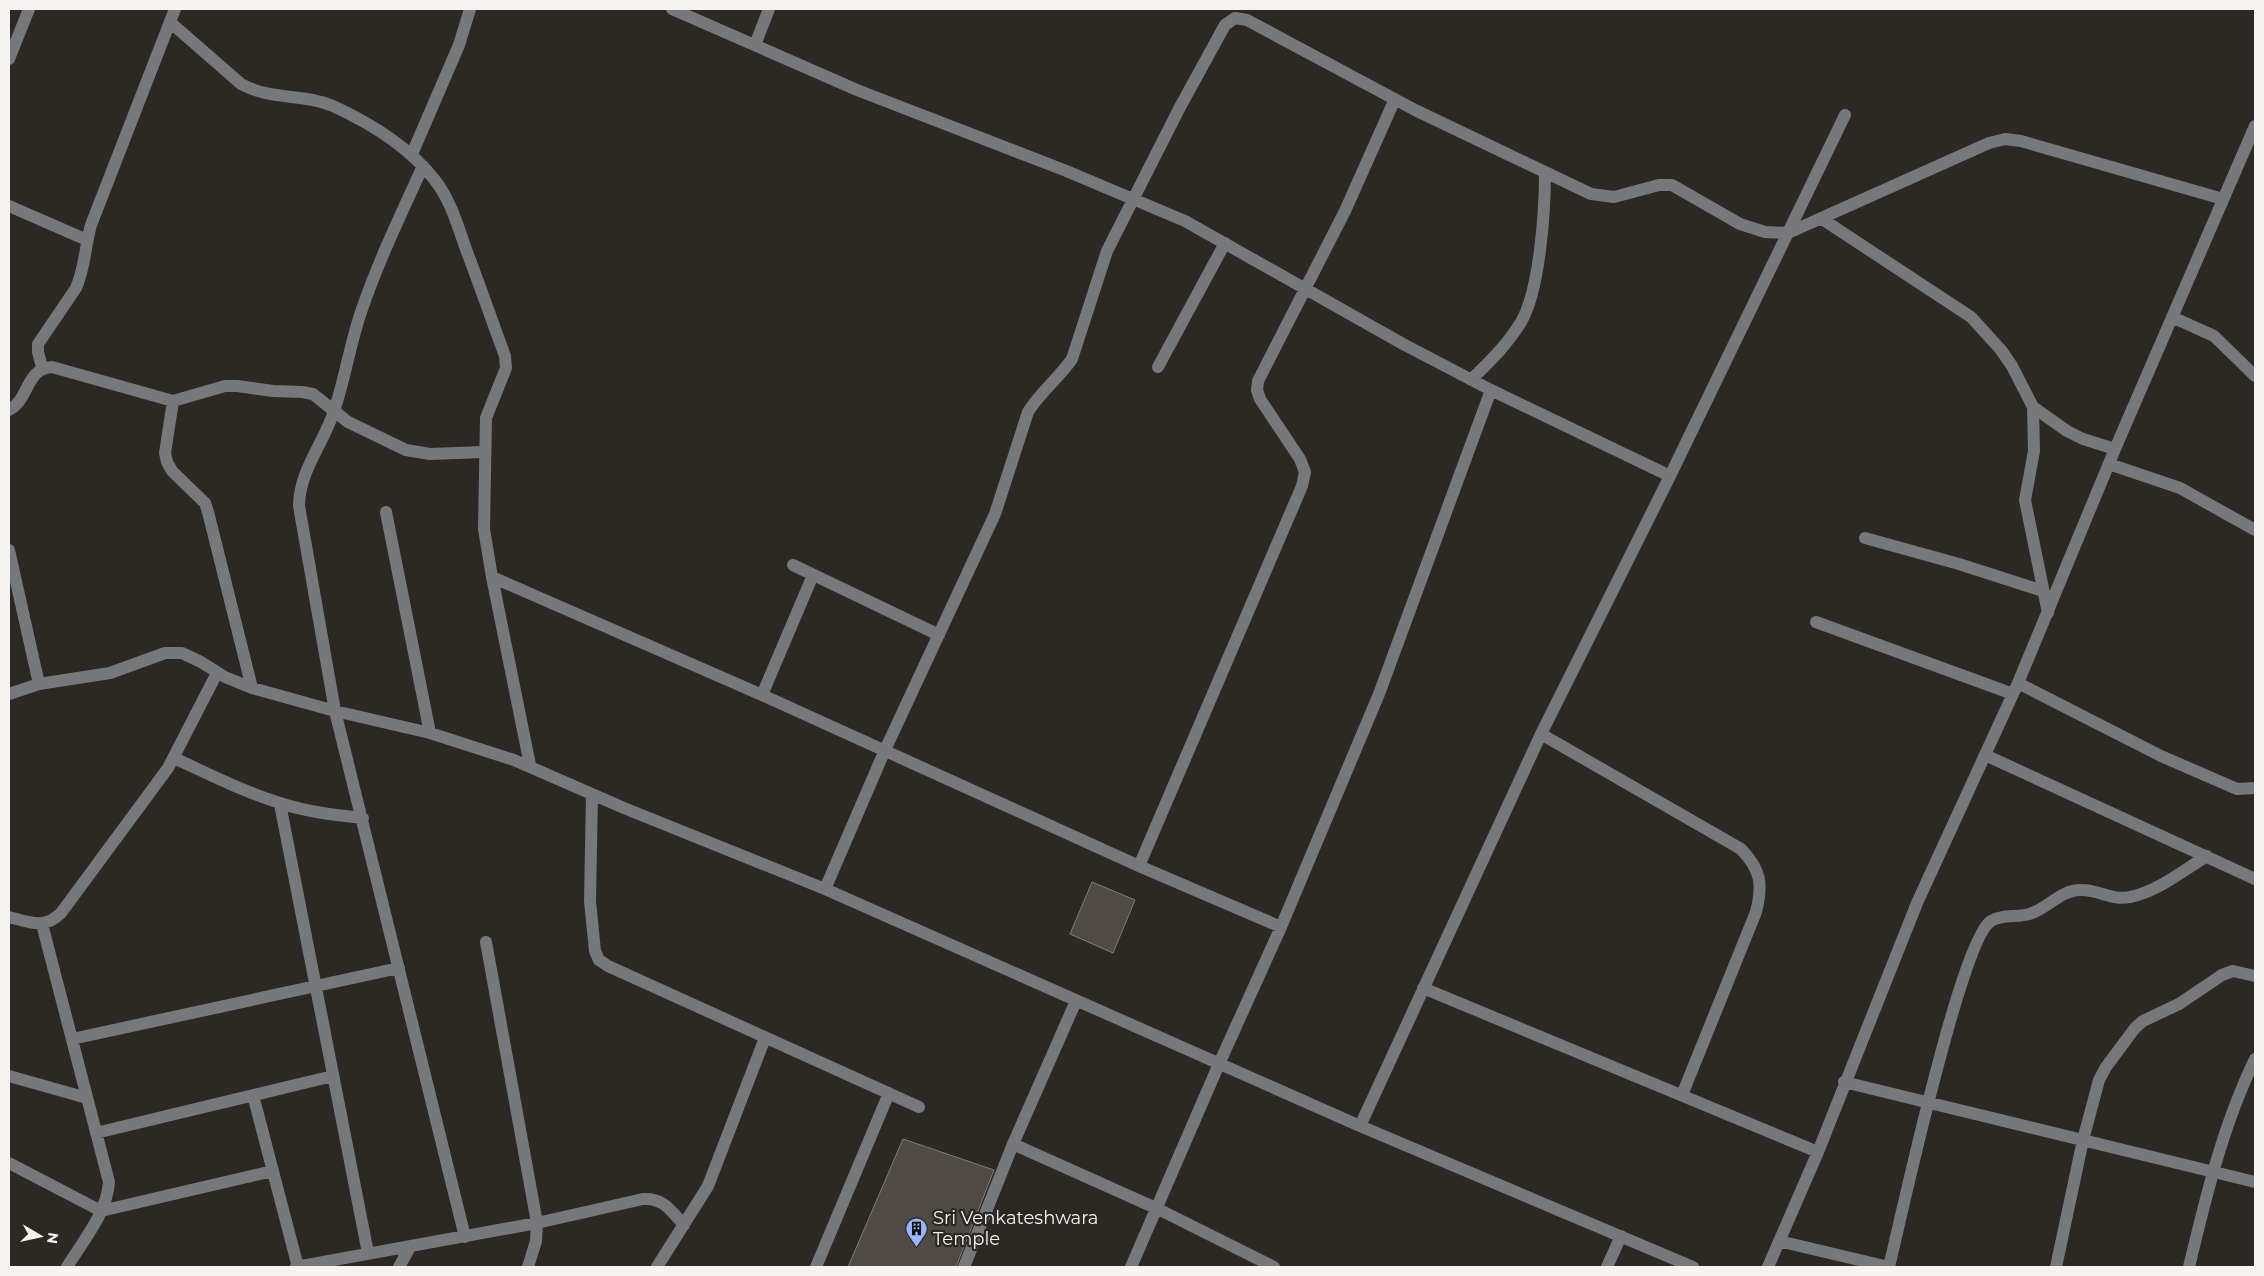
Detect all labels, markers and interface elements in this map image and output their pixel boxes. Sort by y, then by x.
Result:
place label: Sri Venkateshwara Temple [933,1207,1098,1250]
north arrow [15,1211,65,1261]
building icon: Sri Venkateshwara Temple [905,1216,929,1247]
text: N [43,1231,63,1245]

